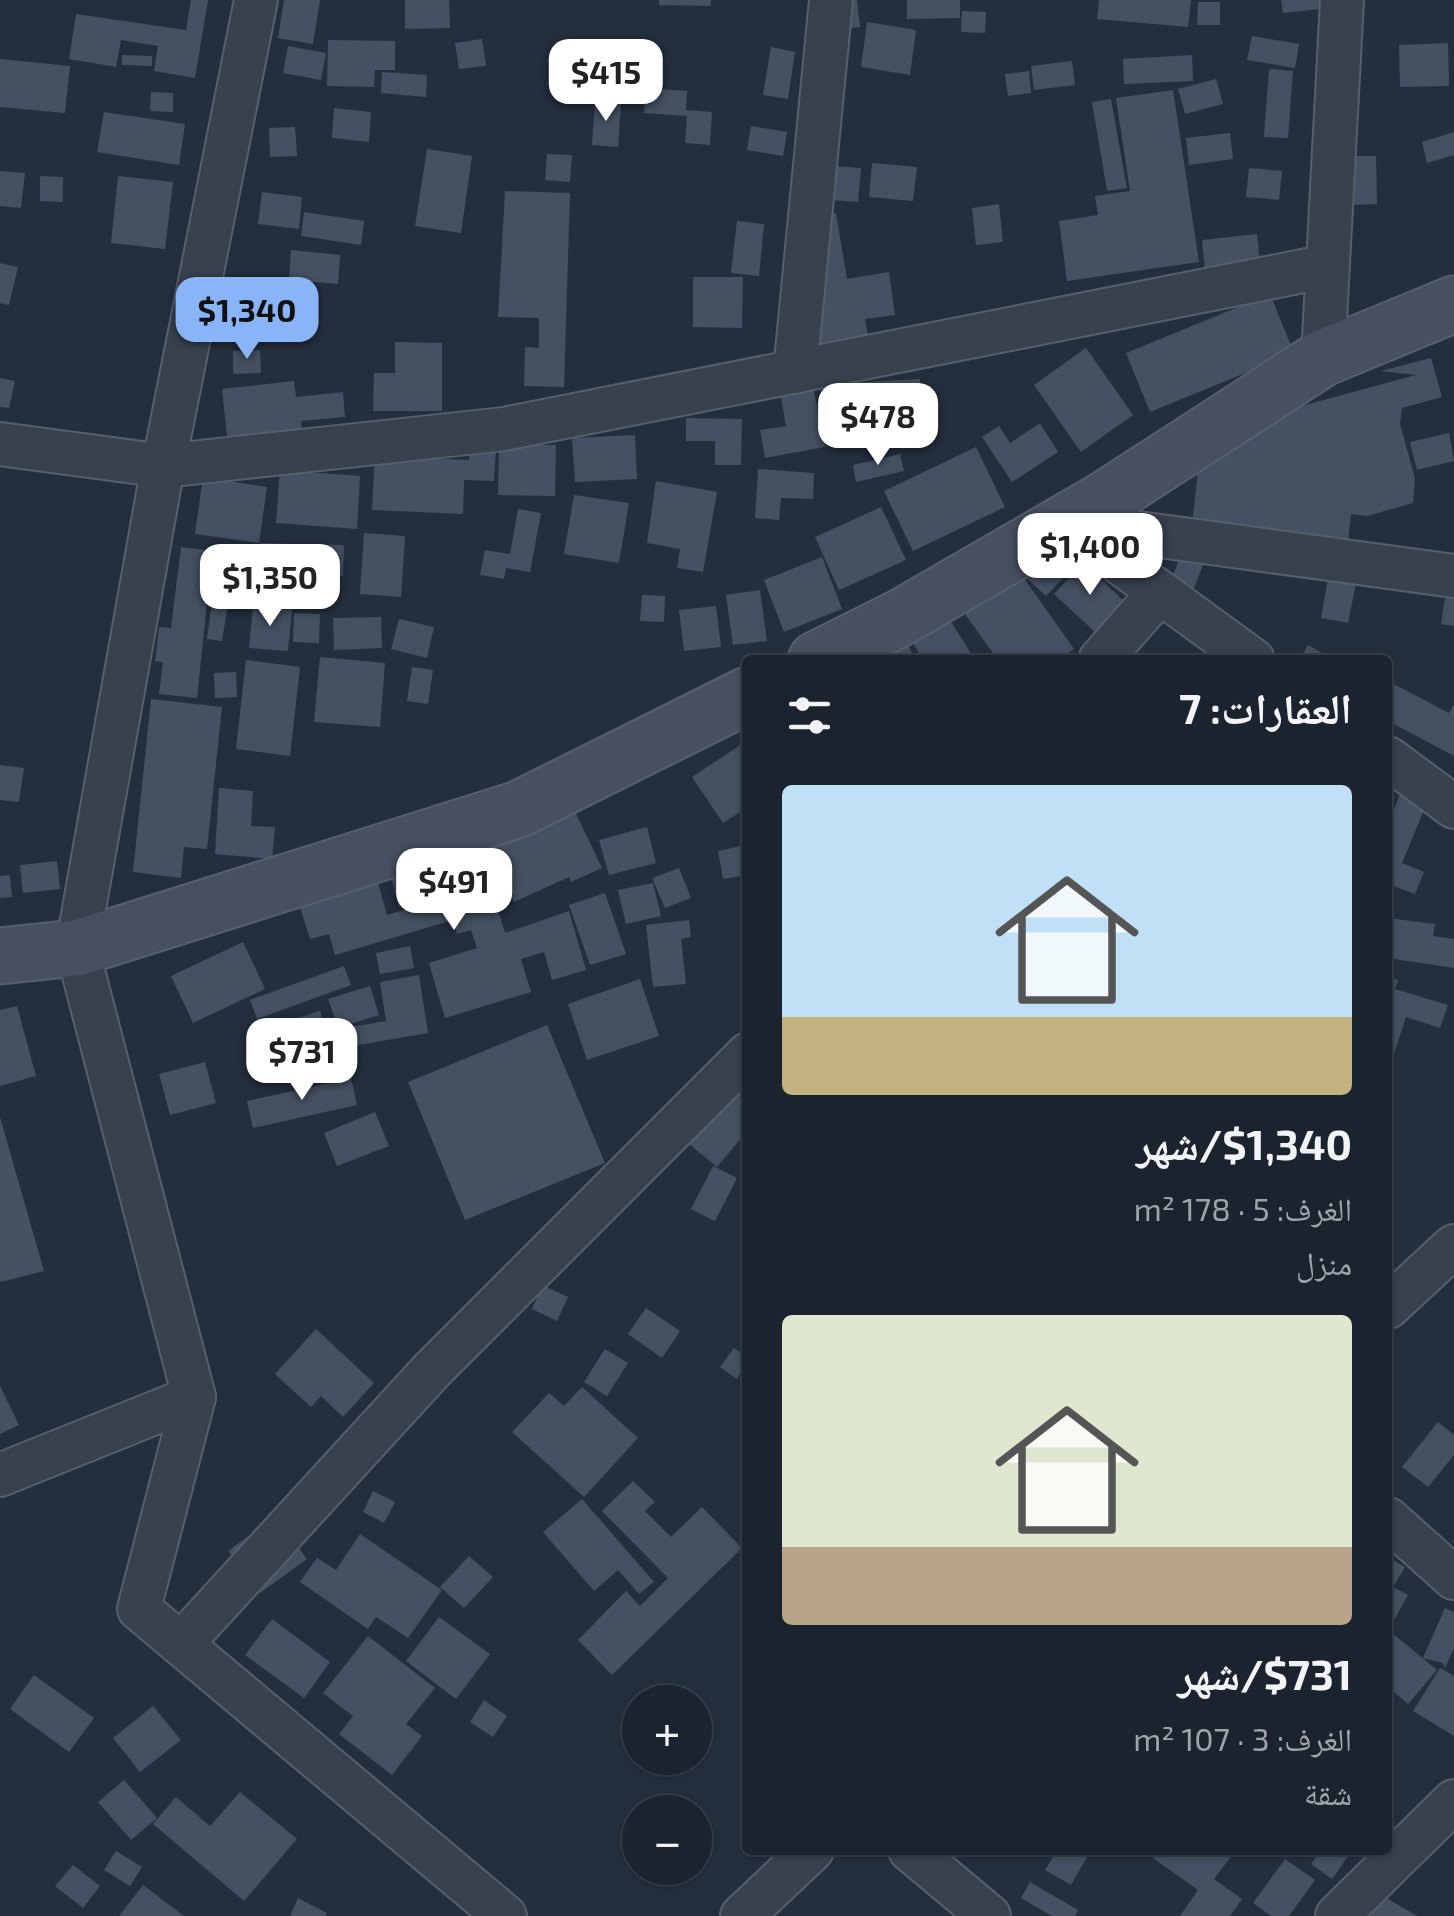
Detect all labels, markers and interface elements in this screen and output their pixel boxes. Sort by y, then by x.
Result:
pin: $415 [547,39,665,124]
text: $415 [571,52,641,90]
pin: $1,340 [166,277,328,362]
text: $1,340 [198,290,296,328]
pin: $478 [819,383,937,468]
text: $478 [840,396,916,434]
pin: $1,400 [1009,513,1171,598]
text: $1,400 [1040,526,1140,564]
pin: $1,350 [189,544,351,629]
text: $1,350 [222,557,318,595]
text: العقارات: 7 [1179,682,1352,732]
icon: filters [782,688,837,743]
pin: $491 [395,848,513,933]
icon: home [977,850,1157,1030]
text: $491 [418,861,490,899]
pin: $731 [243,1018,361,1103]
text: $731 [268,1031,336,1069]
text: $1,340/شهر [1136,1118,1352,1168]
text: الغرف: 5 · 178 m² [1134,1189,1352,1227]
text: منزل [1296,1243,1352,1281]
icon: home [977,1380,1157,1560]
text: $731/شهر [1178,1648,1352,1698]
map controls [622,1685,712,1885]
button: + [622,1685,712,1775]
text: الغرف: 3 · 107 m² [1133,1719,1352,1757]
text: شقة [1304,1773,1352,1811]
button: − [622,1795,712,1885]

